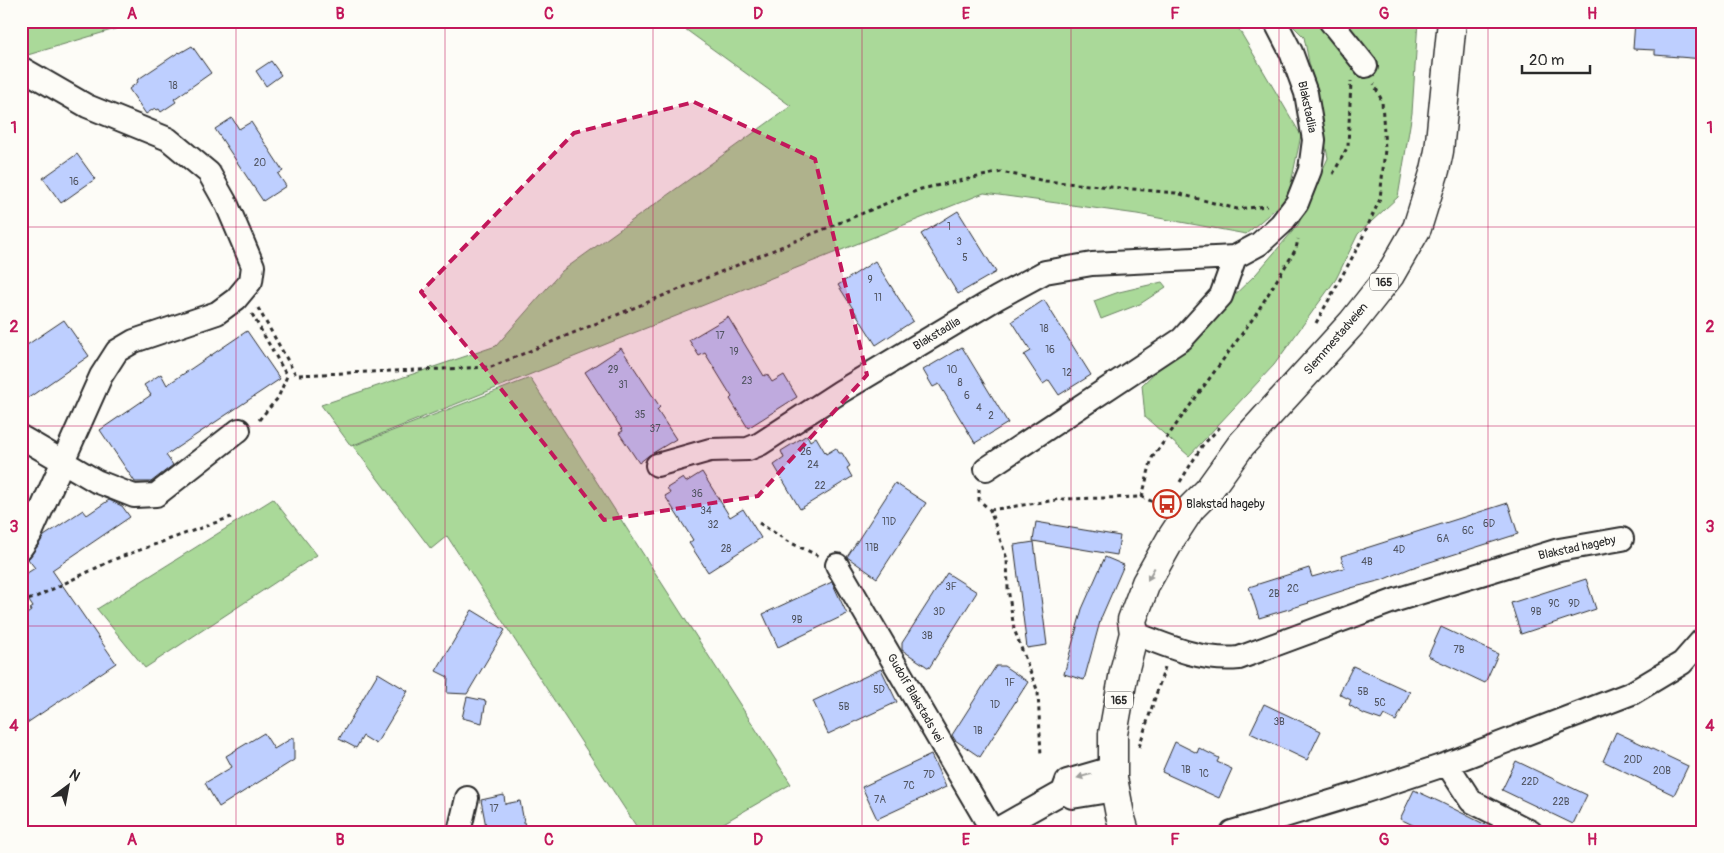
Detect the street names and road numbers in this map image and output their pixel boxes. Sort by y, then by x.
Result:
street label: Blakstadlia [1294,80,1320,135]
road number: 165 [1370,274,1398,290]
street label: Slemmestadveien [1301,300,1371,378]
street label: Blakstadlia [911,314,964,354]
street label: Blakstad hageby [1537,532,1617,564]
street label: Gudolf Blakstads vei [884,651,946,745]
road number: 165 [1105,692,1133,708]

